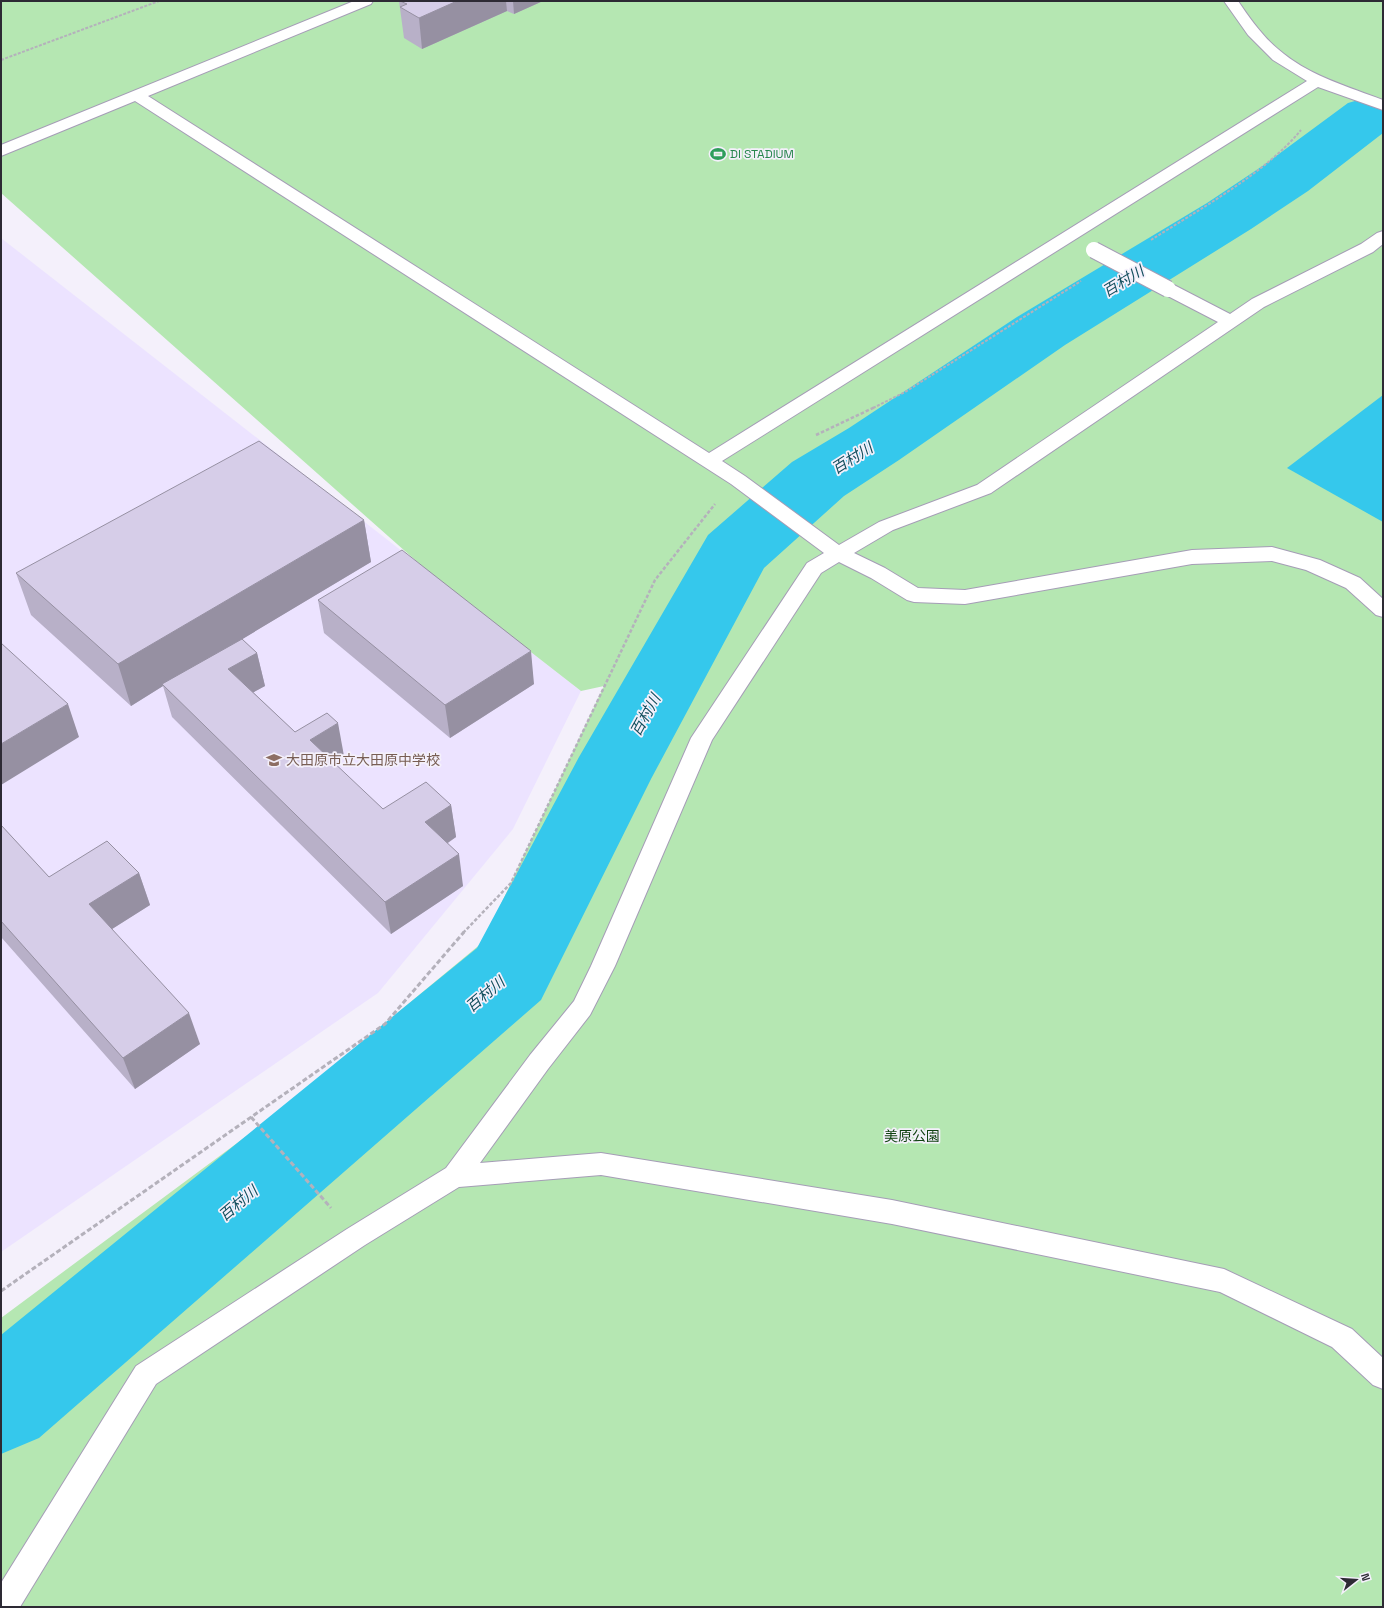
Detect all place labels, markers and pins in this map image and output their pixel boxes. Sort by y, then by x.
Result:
sports icon: DI STADIUM [709,145,727,163]
place label: DI STADIUM [730,146,794,162]
school or university icon: 大田原市立大田原中学校 [265,751,283,769]
place label: 大田原市立大田原中学校 [286,751,440,769]

